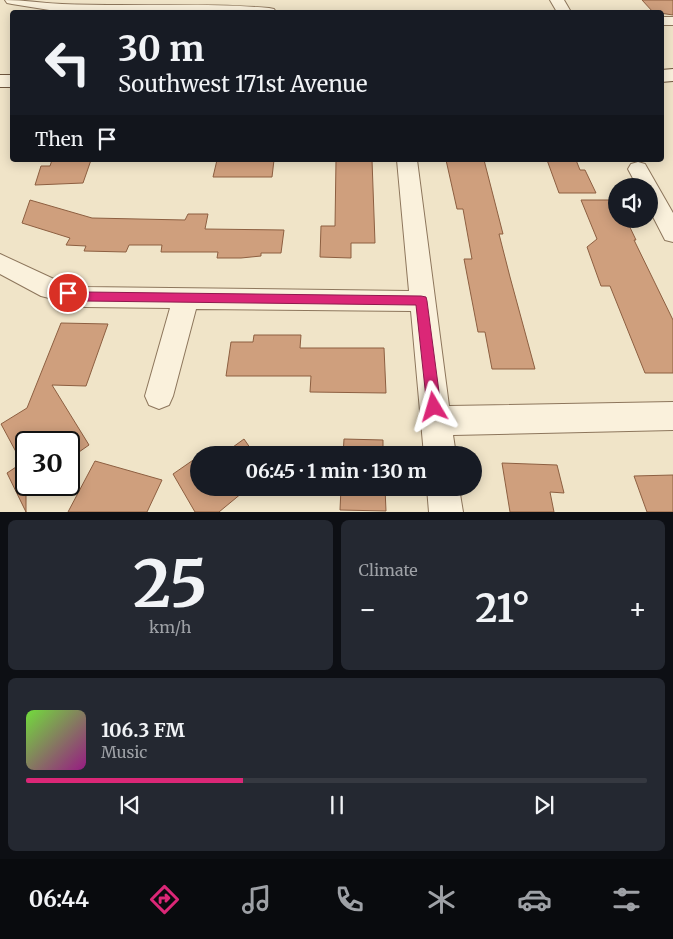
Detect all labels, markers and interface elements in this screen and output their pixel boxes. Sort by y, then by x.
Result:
text: 30 m [118,27,204,71]
icon: left [35,30,100,95]
text: Southwest 171st Avenue [118,70,367,98]
icon: arrive [93,125,121,153]
text: Then [35,127,83,151]
map controls [608,178,658,228]
button: sound [608,178,658,228]
pin [47,272,89,314]
icon: arrive [54,279,82,307]
position arrow [407,380,459,432]
speed limit sign: 30 [15,431,80,496]
text: 06:45 · 1 min · 130 m [245,459,427,483]
text: 25 [133,543,208,625]
text: Climate [359,560,418,580]
text: 21° [475,585,530,632]
text: − [359,591,377,627]
text: + [628,591,647,627]
text: km/h [149,617,191,637]
text: 106.3 FM [101,718,185,742]
text: Music [101,742,147,762]
icon: previous [116,791,144,819]
icon: pause [323,791,351,819]
icon: next [530,791,558,819]
icon: directions [147,882,182,917]
icon: music [239,882,274,917]
icon: phone [332,882,367,917]
icon: climate [424,882,459,917]
icon: car [517,882,552,917]
icon: filters [609,882,644,917]
text: 06:44 [29,885,89,913]

